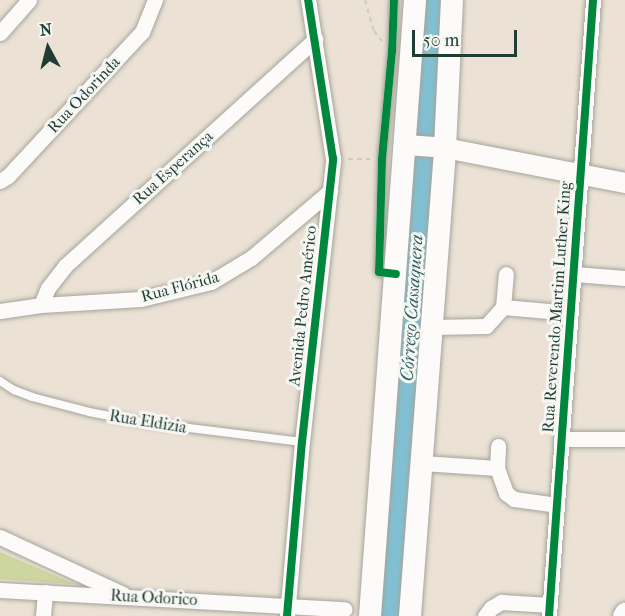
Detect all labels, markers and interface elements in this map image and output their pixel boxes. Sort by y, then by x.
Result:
north arrow [18,18,78,78]
scale bar [415,18,520,56]
text: N [39,19,53,40]
text: 50 m [423,30,459,51]
street label: Rua Odorinda [44,53,124,137]
street label: Rua Esperança [129,127,217,209]
street label: Rua Reverendo Martim Luther King [539,181,575,433]
street label: Avenida Pedro Américo [285,225,321,387]
water label: Córrego Cassaquera [397,234,429,382]
street label: Rua Flórida [139,267,221,307]
street label: Rua Eldizia [108,406,188,438]
street label: Rua Odorico [110,586,198,610]

